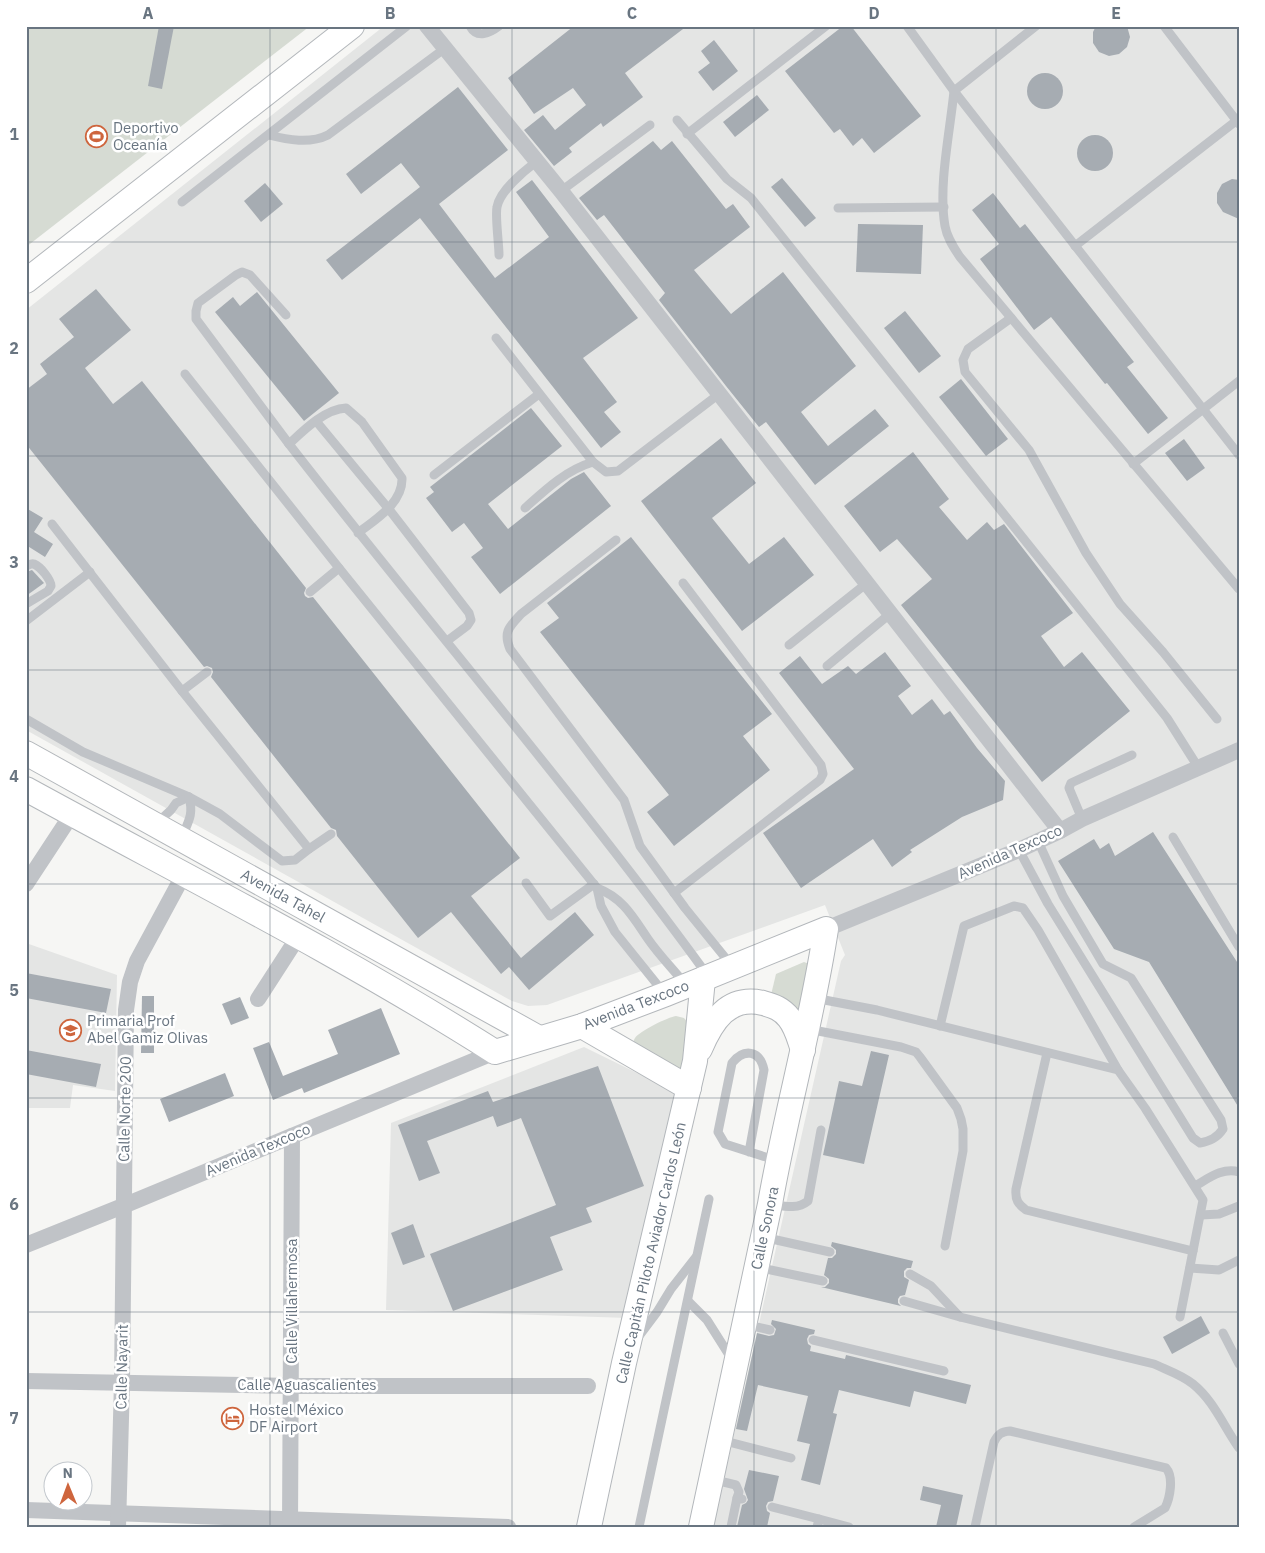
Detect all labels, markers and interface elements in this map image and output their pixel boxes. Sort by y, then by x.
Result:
text: A [143,3,154,23]
text: B [385,3,396,23]
text: C [627,3,637,23]
text: D [868,3,880,23]
text: E [1111,3,1121,23]
place label: Deportivo Oceanía [113,118,179,154]
text: 1 [9,124,19,144]
sports icon: Deportivo Oceanía [85,125,109,149]
text: 2 [9,338,19,358]
text: 3 [9,552,19,572]
text: 4 [9,766,19,786]
street label: Avenida Texcoco [955,820,1065,883]
street label: Avenida Tahel [238,865,329,927]
street label: Avenida Texcoco [580,976,692,1033]
text: 5 [9,980,19,1000]
place label: Primaria Prof Abel Gamiz Olivas [87,1011,208,1047]
school or university icon: Primaria Prof Abel Gamiz Olivas [59,1018,83,1042]
street label: Calle Norte 200 [114,1056,135,1162]
street label: Avenida Texcoco [202,1119,313,1180]
street label: Calle Capitán Piloto Aviador Carlos León [611,1120,690,1386]
street label: Calle Sonora [746,1185,783,1271]
text: 6 [9,1194,19,1214]
street label: Calle Villahermosa [282,1238,301,1364]
street label: Calle Nayarit [111,1324,132,1410]
street label: Calle Aguascalientes [237,1375,377,1394]
place label: Hostel México DF Airport [249,1400,344,1436]
hotel icon: Hostel México DF Airport [221,1407,245,1431]
text: 7 [9,1408,19,1428]
north arrow [42,1460,92,1510]
text: N [63,1464,73,1482]

